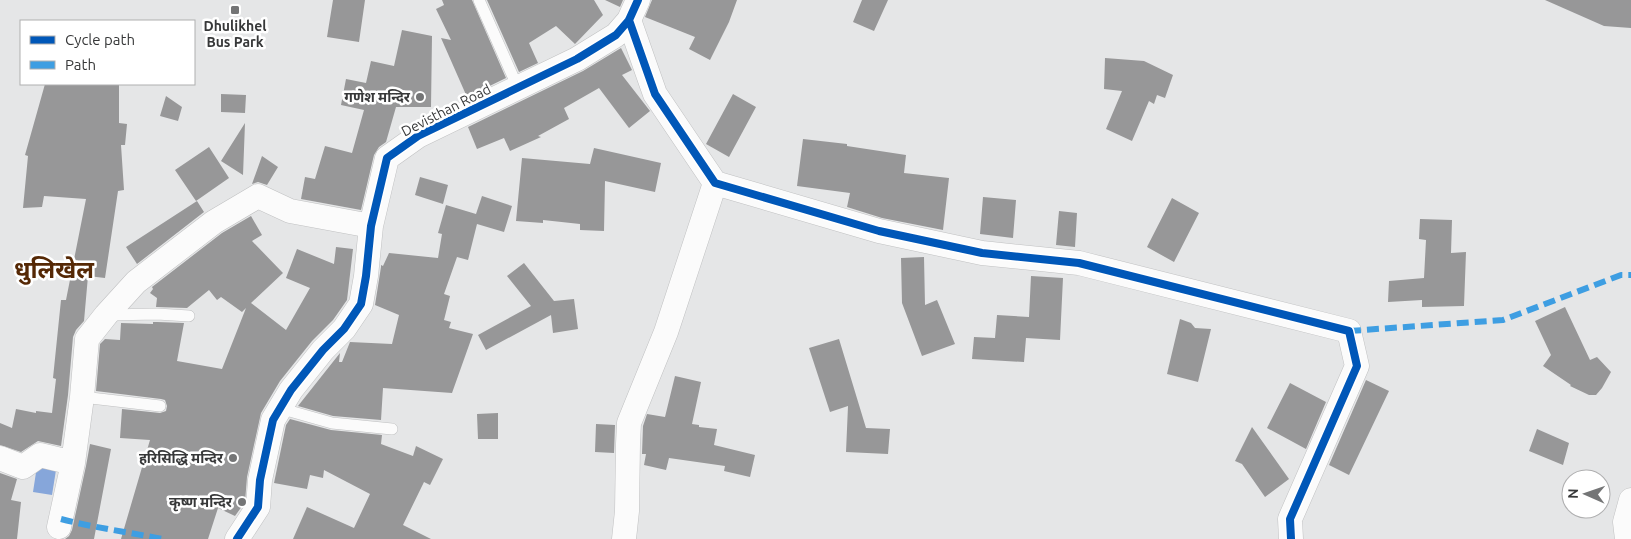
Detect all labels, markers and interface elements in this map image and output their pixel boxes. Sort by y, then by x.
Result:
marker: Dhulikhel Bus Park [229,4,241,16]
place label: Dhulikhel Bus Park [203,18,267,50]
legend [20,20,195,85]
text: Cycle path [65,31,135,48]
text: Path [65,56,96,73]
street label: Devisthan Road [399,81,493,139]
place label: गणेश मन्दिर [344,88,411,105]
marker: गणेश मन्दिर [414,91,426,103]
district label: धुलिखेल [14,256,95,285]
place label: हरिसिद्धि मन्दिर [139,450,224,466]
marker: हरिसिद्धि मन्दिर [227,452,239,464]
north arrow [1561,469,1611,519]
text: N [1565,488,1581,499]
place label: कृष्ण मन्दिर [169,494,233,512]
marker: कृष्ण मन्दिर [236,496,248,508]

